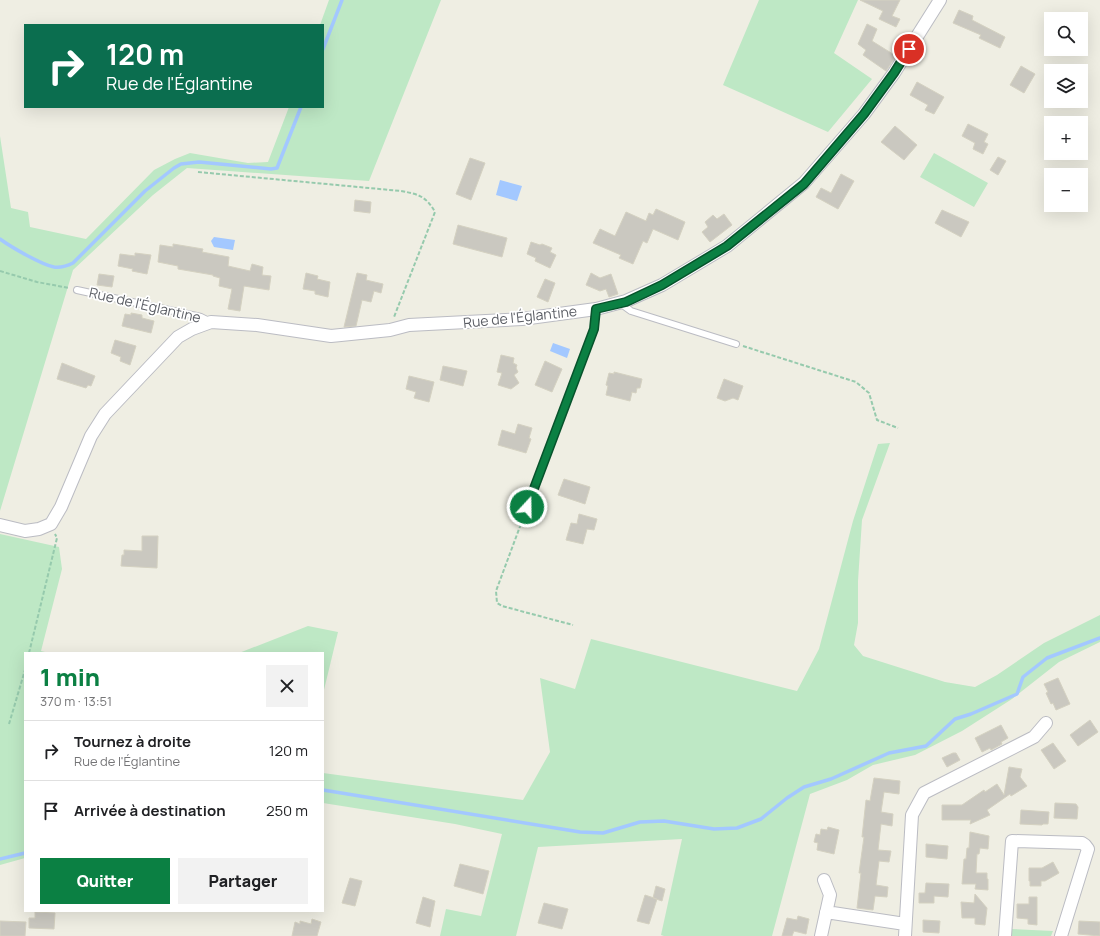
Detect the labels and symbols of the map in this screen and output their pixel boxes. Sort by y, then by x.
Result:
pin [892,32,926,66]
street label: Rue de l'Églantine [87,282,203,327]
street label: Rue de l'Églantine [462,301,578,332]
position arrow [506,486,548,528]

